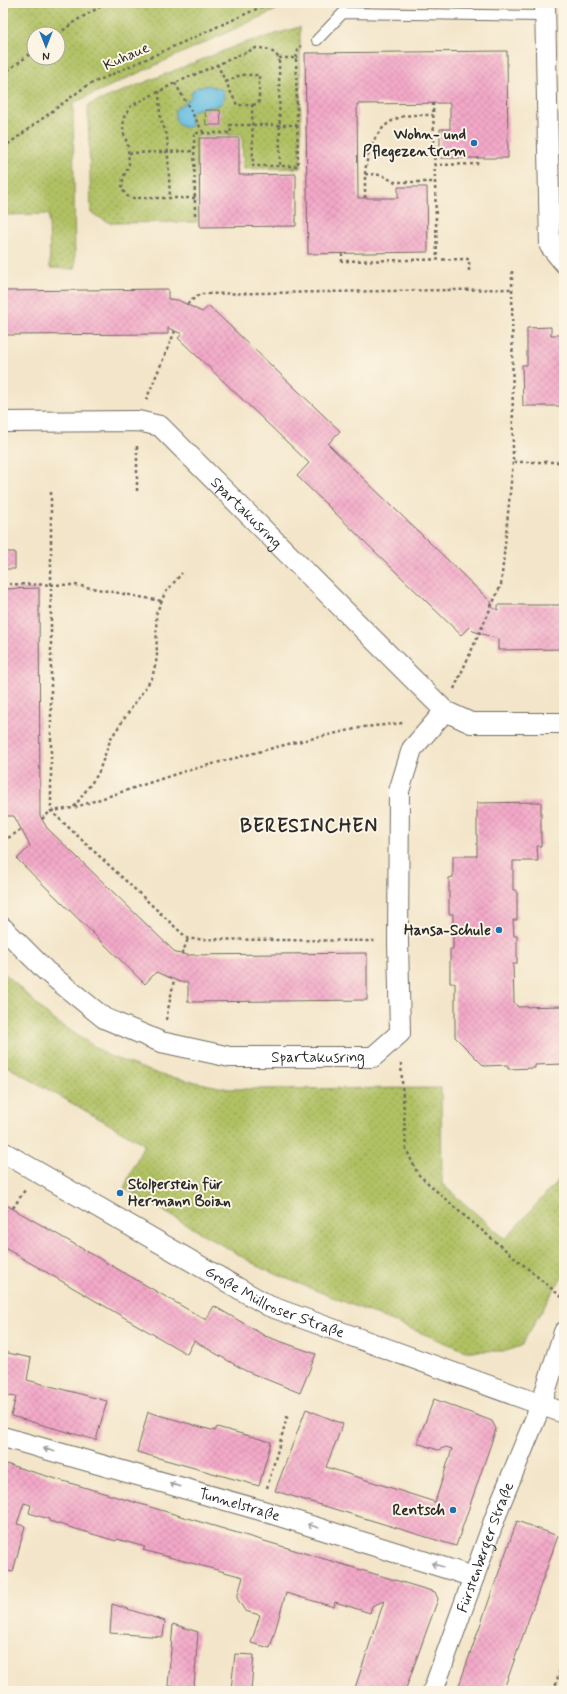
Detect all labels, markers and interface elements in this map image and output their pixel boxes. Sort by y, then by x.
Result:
north arrow [26,26,66,66]
street label: Kuhaue [100,38,153,76]
text: N [42,48,50,62]
place label: Wohn- und Pflegezentrum [363,125,466,163]
marker: Wohn- und Pflegezentrum [469,138,479,148]
street label: Spartakusring [206,473,286,554]
district label: BERESINCHEN [240,814,378,839]
place label: Hansa-Schule [404,921,491,941]
marker: Hansa-Schule [494,925,504,935]
street label: Spartakusring [271,1048,365,1069]
place label: Stolperstein für Hermann Boian [128,1175,231,1212]
marker: Stolperstein für Hermann Boian [115,1188,125,1198]
street label: Große Müllroser Straße [201,1262,347,1343]
one-way arrow [43,1446,56,1453]
street label: Fürstenberger Straße [453,1479,519,1615]
one-way arrow [168,1481,181,1488]
street label: Tunnelstraße [196,1484,283,1527]
place label: Rentsch [393,1501,445,1521]
marker: Rentsch [448,1505,458,1515]
one-way arrow [306,1522,319,1529]
one-way arrow [430,1561,443,1568]

